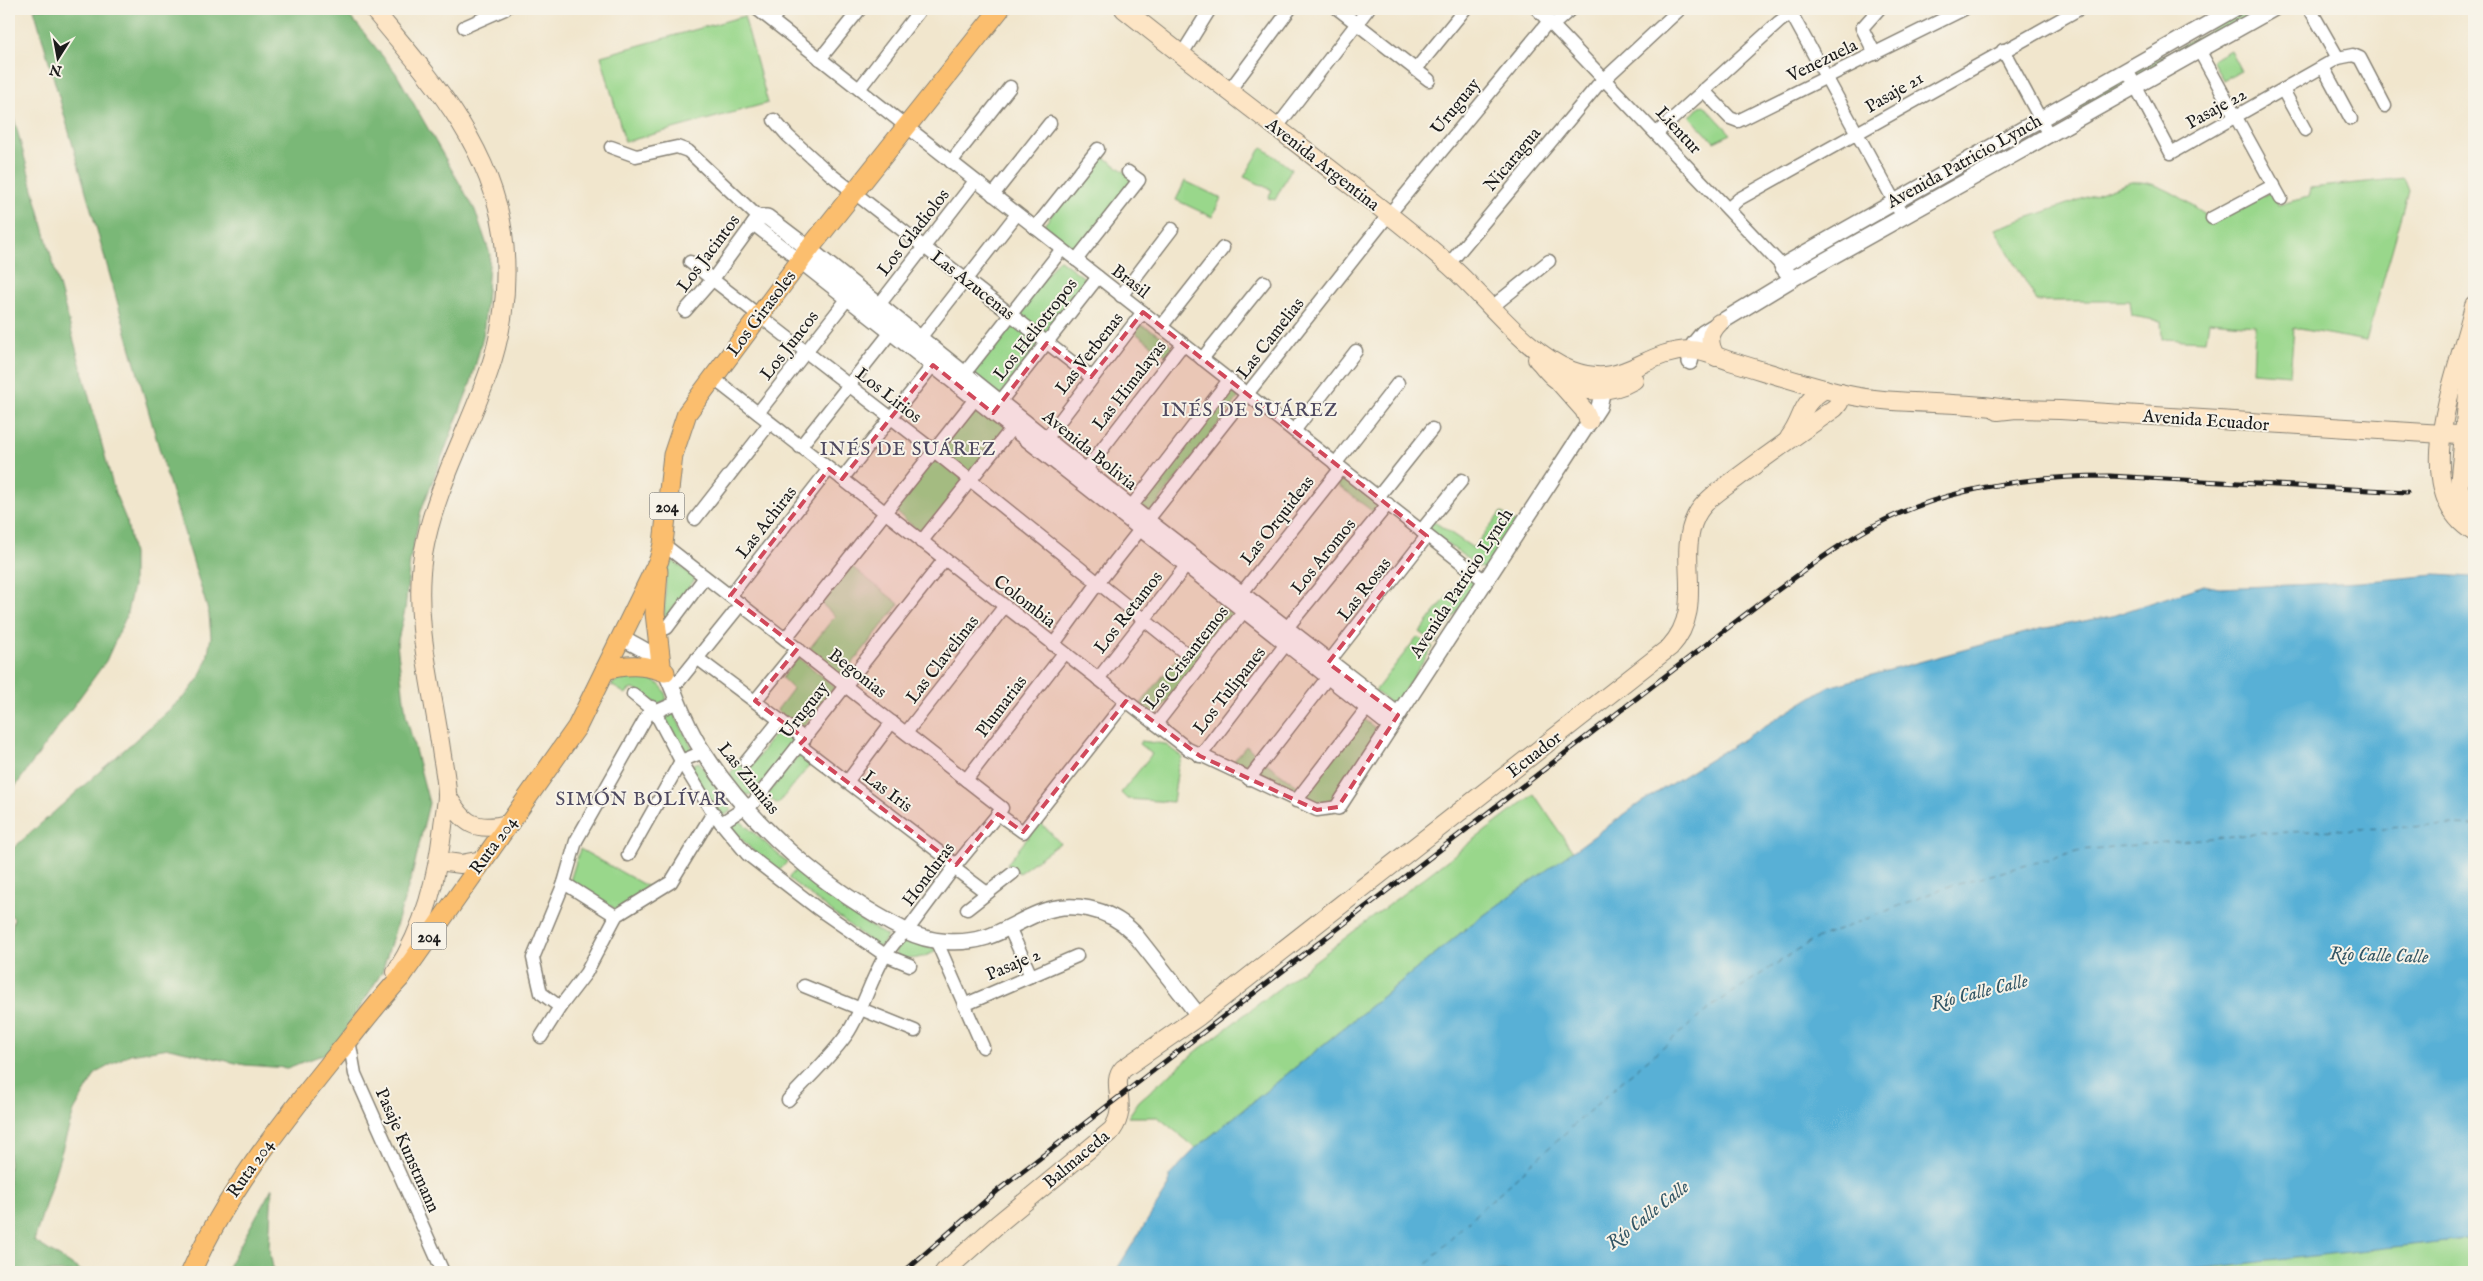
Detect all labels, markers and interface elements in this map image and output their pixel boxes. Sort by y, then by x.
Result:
north arrow [32,32,82,82]
street label: Venezuela [1783,34,1862,89]
text: N [48,60,64,80]
street label: Pasaje 21 [1861,67,1928,119]
street label: Uruguay [1426,74,1486,140]
street label: Pasaje 22 [2182,83,2251,135]
street label: Lientur [1650,102,1706,160]
street label: Avenida Patricio Lynch [1882,110,2047,215]
street label: Avenida Argentina [1260,113,1384,217]
street label: Nicaragua [1480,123,1547,197]
street label: Los Gladiolos [873,185,955,281]
street label: Los Jacintos [672,210,746,297]
street label: Las Azucenas [925,246,1019,326]
street label: Brasil [1106,260,1154,304]
street label: Los Girasoles [722,266,802,361]
street label: Los Heliotropos [989,274,1083,386]
street label: Las Camelias [1232,293,1310,384]
street label: Los Juncos [756,306,825,386]
street label: Las Verbenas [1051,308,1129,400]
street label: Las Himalayas [1088,336,1173,436]
street label: Los Lirios [850,363,926,429]
district label: INÉS DE SUÁREZ [1162,398,1338,423]
street label: Avenida Bolivia [1036,405,1141,497]
street label: Avenida Ecuador [2141,406,2270,437]
district label: INÉS DE SUÁREZ [820,437,996,462]
street label: Las Orquideas [1236,472,1320,570]
street label: Las Achiras [732,482,803,564]
road number: 204 [650,492,684,520]
street label: Avenida Patricio Lynch [1405,504,1519,664]
street label: Los Aromos [1287,514,1362,600]
street label: Las Rosas [1333,553,1397,626]
street label: Los Retamos [1090,567,1169,659]
street label: Colombia [988,571,1060,634]
street label: Los Crisantemos [1140,602,1235,714]
street label: Las Clavelinas [902,611,985,709]
street label: Los Tulipanes [1189,642,1272,739]
street label: Begonias [823,644,891,704]
street label: Plumarias [971,671,1033,742]
street label: Uruguay [776,678,835,744]
street label: Ecuador [1503,726,1567,784]
street label: Las Zinnias [712,738,784,820]
street label: Las Iris [858,766,917,818]
district label: SIMÓN BOLÍVAR [555,787,729,812]
street label: Ruta 204 [465,812,523,880]
street label: Honduras [898,838,961,911]
road number: 204 [412,922,446,949]
water label: Río Calle Calle [2329,942,2430,970]
street label: Pasaje 2 [983,944,1044,987]
water label: Río Calle Calle [1929,969,2031,1017]
street label: Pasaje Kunstmann [369,1085,445,1217]
street label: Balmaceda [1039,1126,1115,1195]
street label: Ruta 204 [223,1135,280,1203]
water label: Río Calle Calle [1602,1175,1695,1256]

